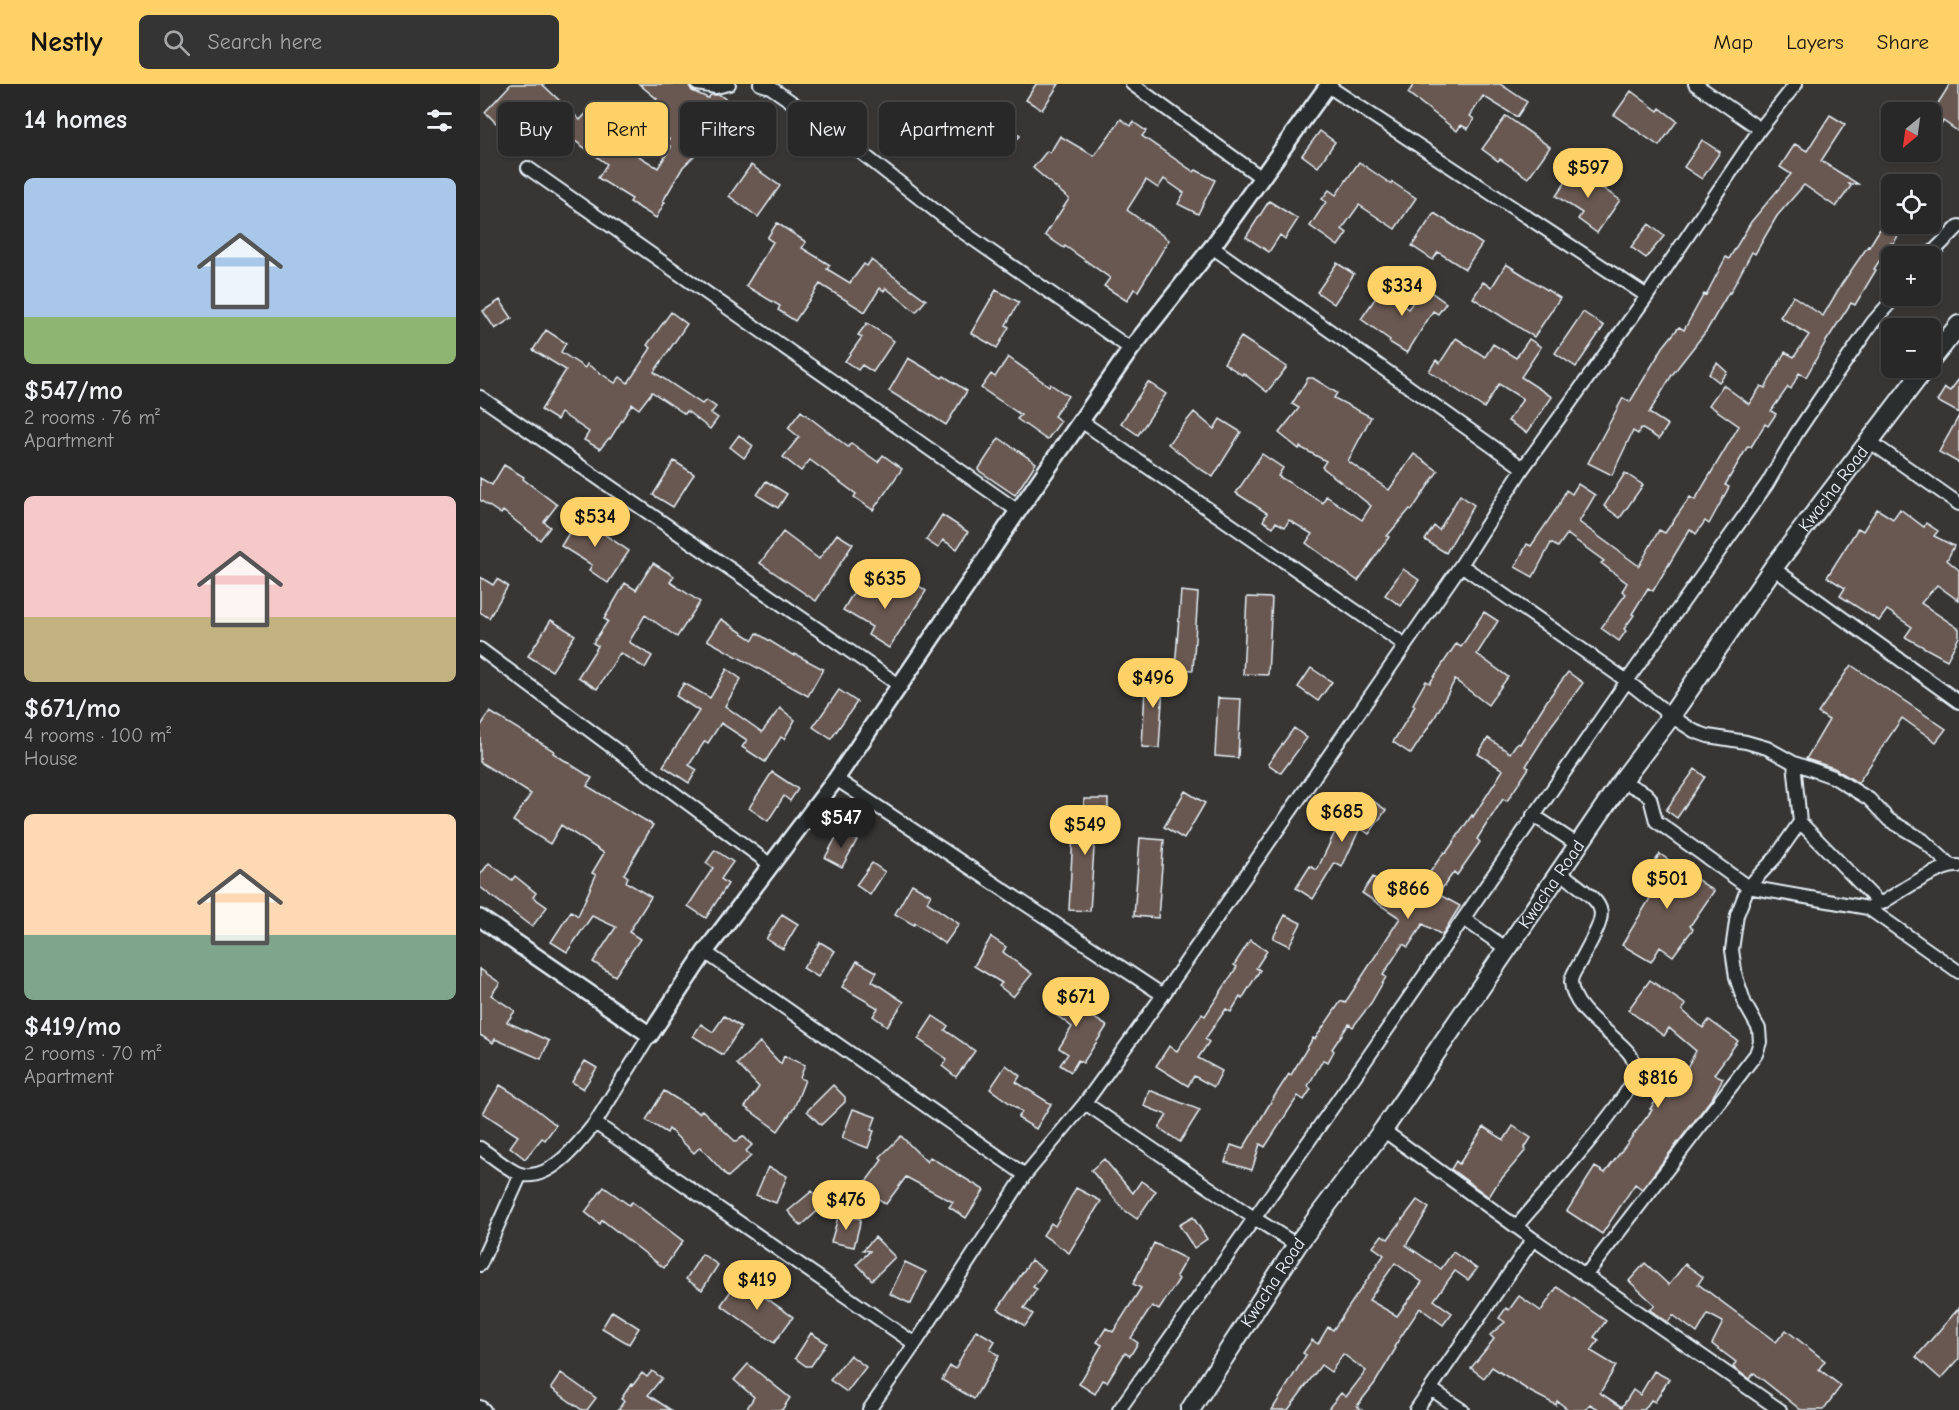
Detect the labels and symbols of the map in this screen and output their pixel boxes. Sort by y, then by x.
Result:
north arrow [1881,102,1941,162]
pin: $597 [1552,148,1624,199]
pin: $334 [1366,266,1438,317]
street label: Kwacha Road [1794,442,1873,536]
pin: $534 [559,497,631,548]
pin: $635 [849,559,921,610]
pin: $496 [1117,658,1189,709]
pin: $685 [1306,792,1378,843]
pin: $547 [805,798,877,849]
pin: $549 [1049,805,1121,856]
street label: Kwacha Road [1514,836,1589,933]
pin: $501 [1631,859,1703,910]
pin: $866 [1372,869,1444,920]
pin: $671 [1040,977,1112,1028]
pin: $816 [1622,1058,1694,1109]
pin: $476 [810,1180,882,1231]
street label: Kwacha Road [1236,1233,1309,1331]
pin: $419 [721,1260,793,1311]

